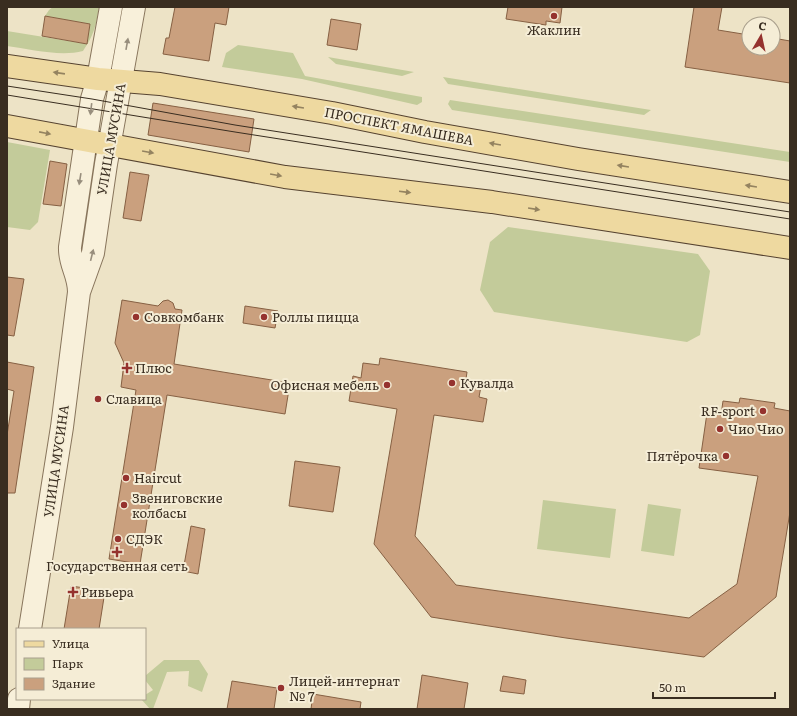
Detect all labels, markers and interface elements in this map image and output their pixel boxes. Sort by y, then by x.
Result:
marker: Жаклин [549,11,559,21]
north arrow [741,16,781,56]
text: С [758,17,768,34]
place label: Жаклин [527,20,581,39]
one-way arrow [125,38,131,50]
one-way arrow [53,70,65,76]
street label: УЛИЦА МУСИНА [91,81,130,196]
street label: ПРОСПЕКТ ЯМАШЕВА [323,102,476,149]
one-way arrow [88,103,94,115]
one-way arrow [292,104,304,110]
one-way arrow [39,130,52,136]
one-way arrow [489,141,501,147]
one-way arrow [142,149,154,155]
one-way arrow [617,163,629,169]
one-way arrow [270,172,282,178]
one-way arrow [77,173,83,185]
one-way arrow [745,183,758,189]
one-way arrow [399,188,411,195]
one-way arrow [527,206,540,212]
one-way arrow [89,249,95,262]
place label: Совкомбанк [144,307,224,326]
place label: Роллы пицца [272,307,359,326]
marker: Совкомбанк [131,312,141,322]
marker: Роллы пицца [259,312,269,322]
place label: Плюс [135,358,172,377]
marker: Плюс [122,363,132,373]
place label: Кувалда [460,373,514,392]
place label: Офисная мебель [271,375,379,394]
marker: Кувалда [447,378,457,388]
marker: Офисная мебель [382,380,392,390]
place label: Славица [106,389,162,408]
marker: Славица [93,394,103,404]
place label: RF-sport [701,401,756,420]
street label: УЛИЦА МУСИНА [38,403,73,518]
marker: RF-sport [758,406,768,416]
place label: Чио Чио [728,419,784,438]
marker: Чио Чио [715,424,725,434]
place label: Пятёрочка [646,446,718,465]
marker: Пятёрочка [721,451,731,461]
place label: Haircut [134,468,183,487]
marker: Haircut [121,473,131,483]
place label: Звениговские колбасы [132,488,223,522]
marker: Звениговские колбасы [119,500,129,510]
place label: СДЭК [126,529,163,548]
marker: СДЭК [113,534,123,544]
marker: Государственная сеть [112,547,122,557]
place label: Государственная сеть [46,556,188,575]
place label: Ривьера [81,582,134,601]
marker: Ривьера [68,587,78,597]
legend [16,628,146,700]
text: Улица [52,634,90,652]
text: Парк [52,654,83,672]
place label: Лицей-интернат № 7 [289,671,400,705]
text: Здание [52,674,95,692]
scale bar [653,674,775,700]
text: 50 m [659,678,686,696]
marker: Лицей-интернат № 7 [276,683,286,693]

